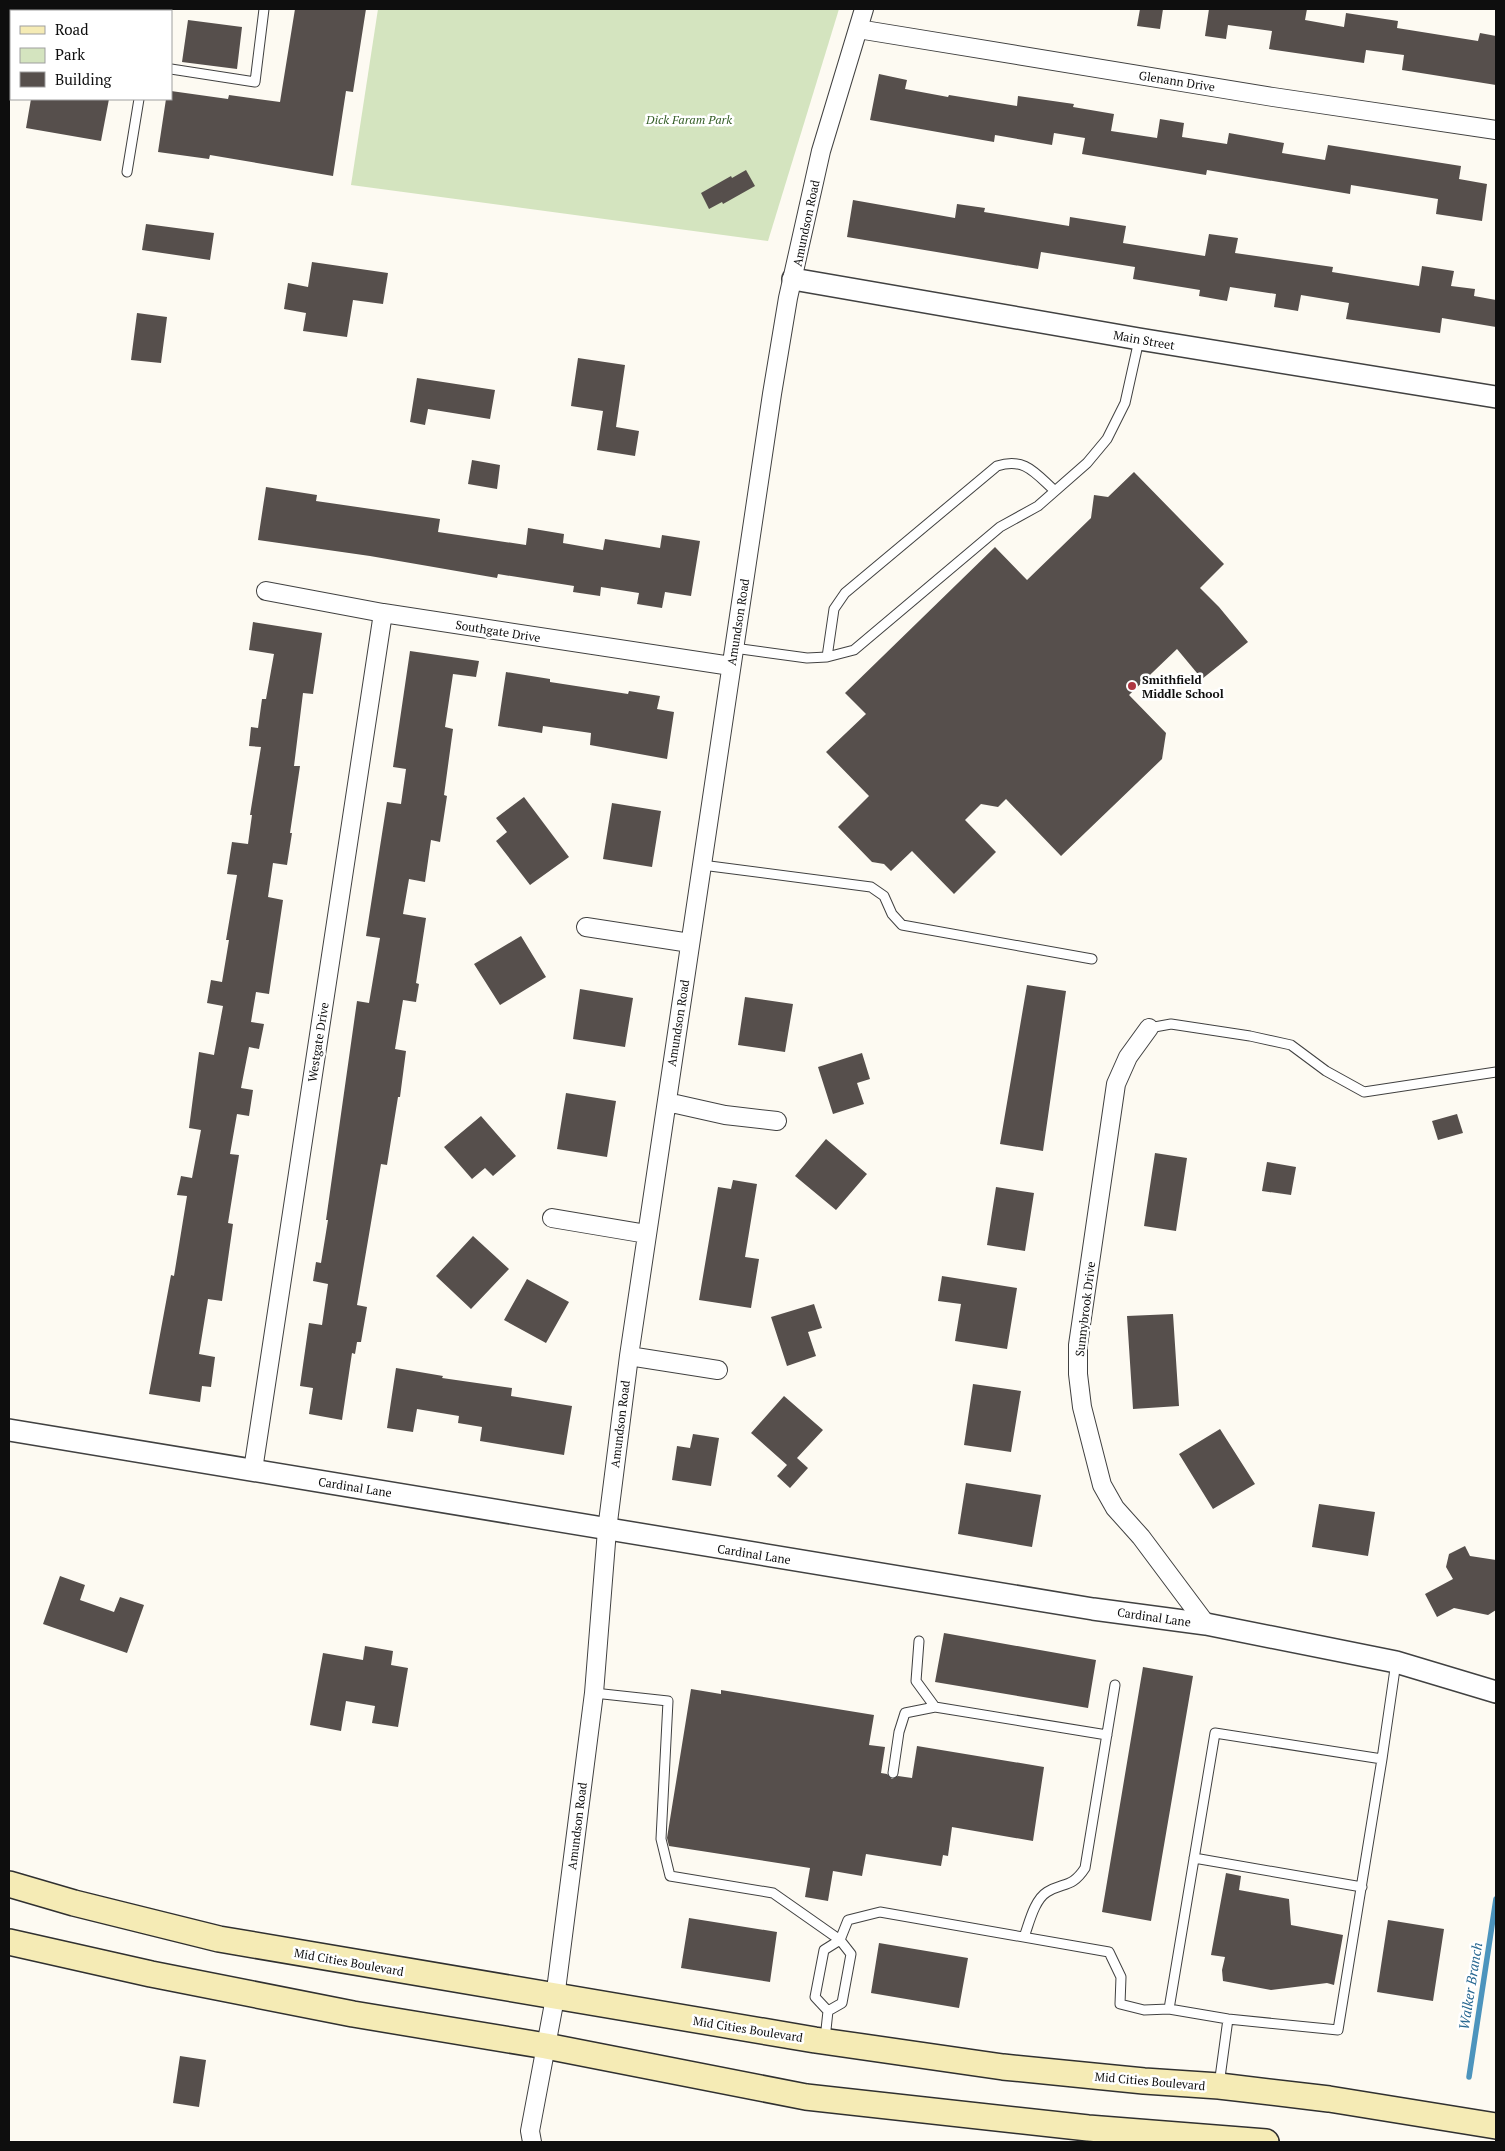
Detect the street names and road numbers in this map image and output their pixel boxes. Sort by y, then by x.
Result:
street label: Glenann Drive [1138,68,1216,94]
street label: Amundson Road [790,178,823,268]
street label: Main Street [1112,327,1176,353]
street label: Amundson Road [724,577,752,667]
street label: Southgate Drive [454,617,542,645]
street label: Amundson Road [664,978,692,1068]
street label: Westgate Drive [304,1001,332,1083]
street label: Sunnybrook Drive [1072,1261,1098,1357]
street label: Amundson Road [607,1379,633,1469]
street label: Cardinal Lane [317,1474,393,1500]
street label: Cardinal Lane [716,1541,792,1567]
street label: Cardinal Lane [1116,1604,1192,1630]
street label: Amundson Road [564,1781,590,1871]
street label: Mid Cities Boulevard [293,1945,405,1979]
street label: Mid Cities Boulevard [692,2013,804,2045]
street label: Mid Cities Boulevard [1094,2069,1206,2093]

